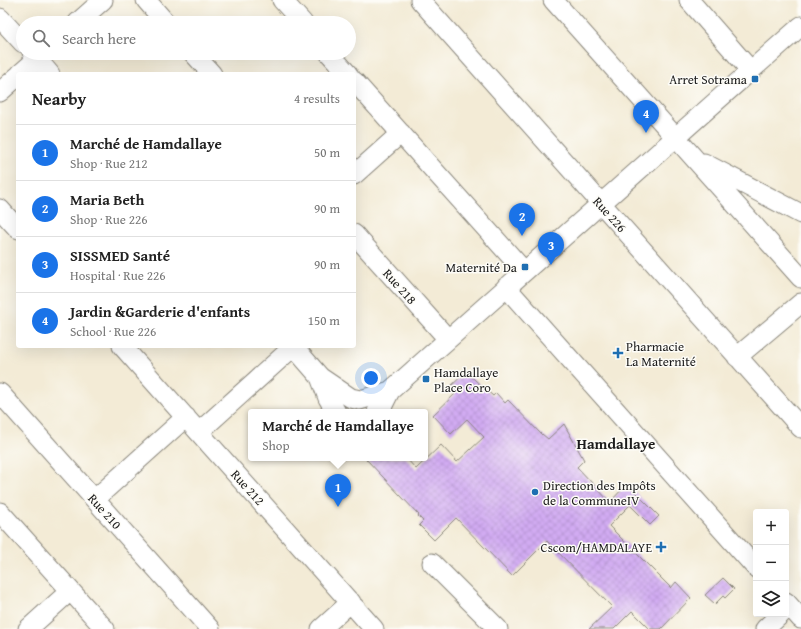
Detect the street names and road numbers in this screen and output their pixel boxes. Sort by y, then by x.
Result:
street label: Rue 226 [588,192,631,236]
street label: Rue 218 [378,264,421,308]
street label: Rue 212 [226,465,269,509]
street label: Rue 210 [83,489,126,533]

